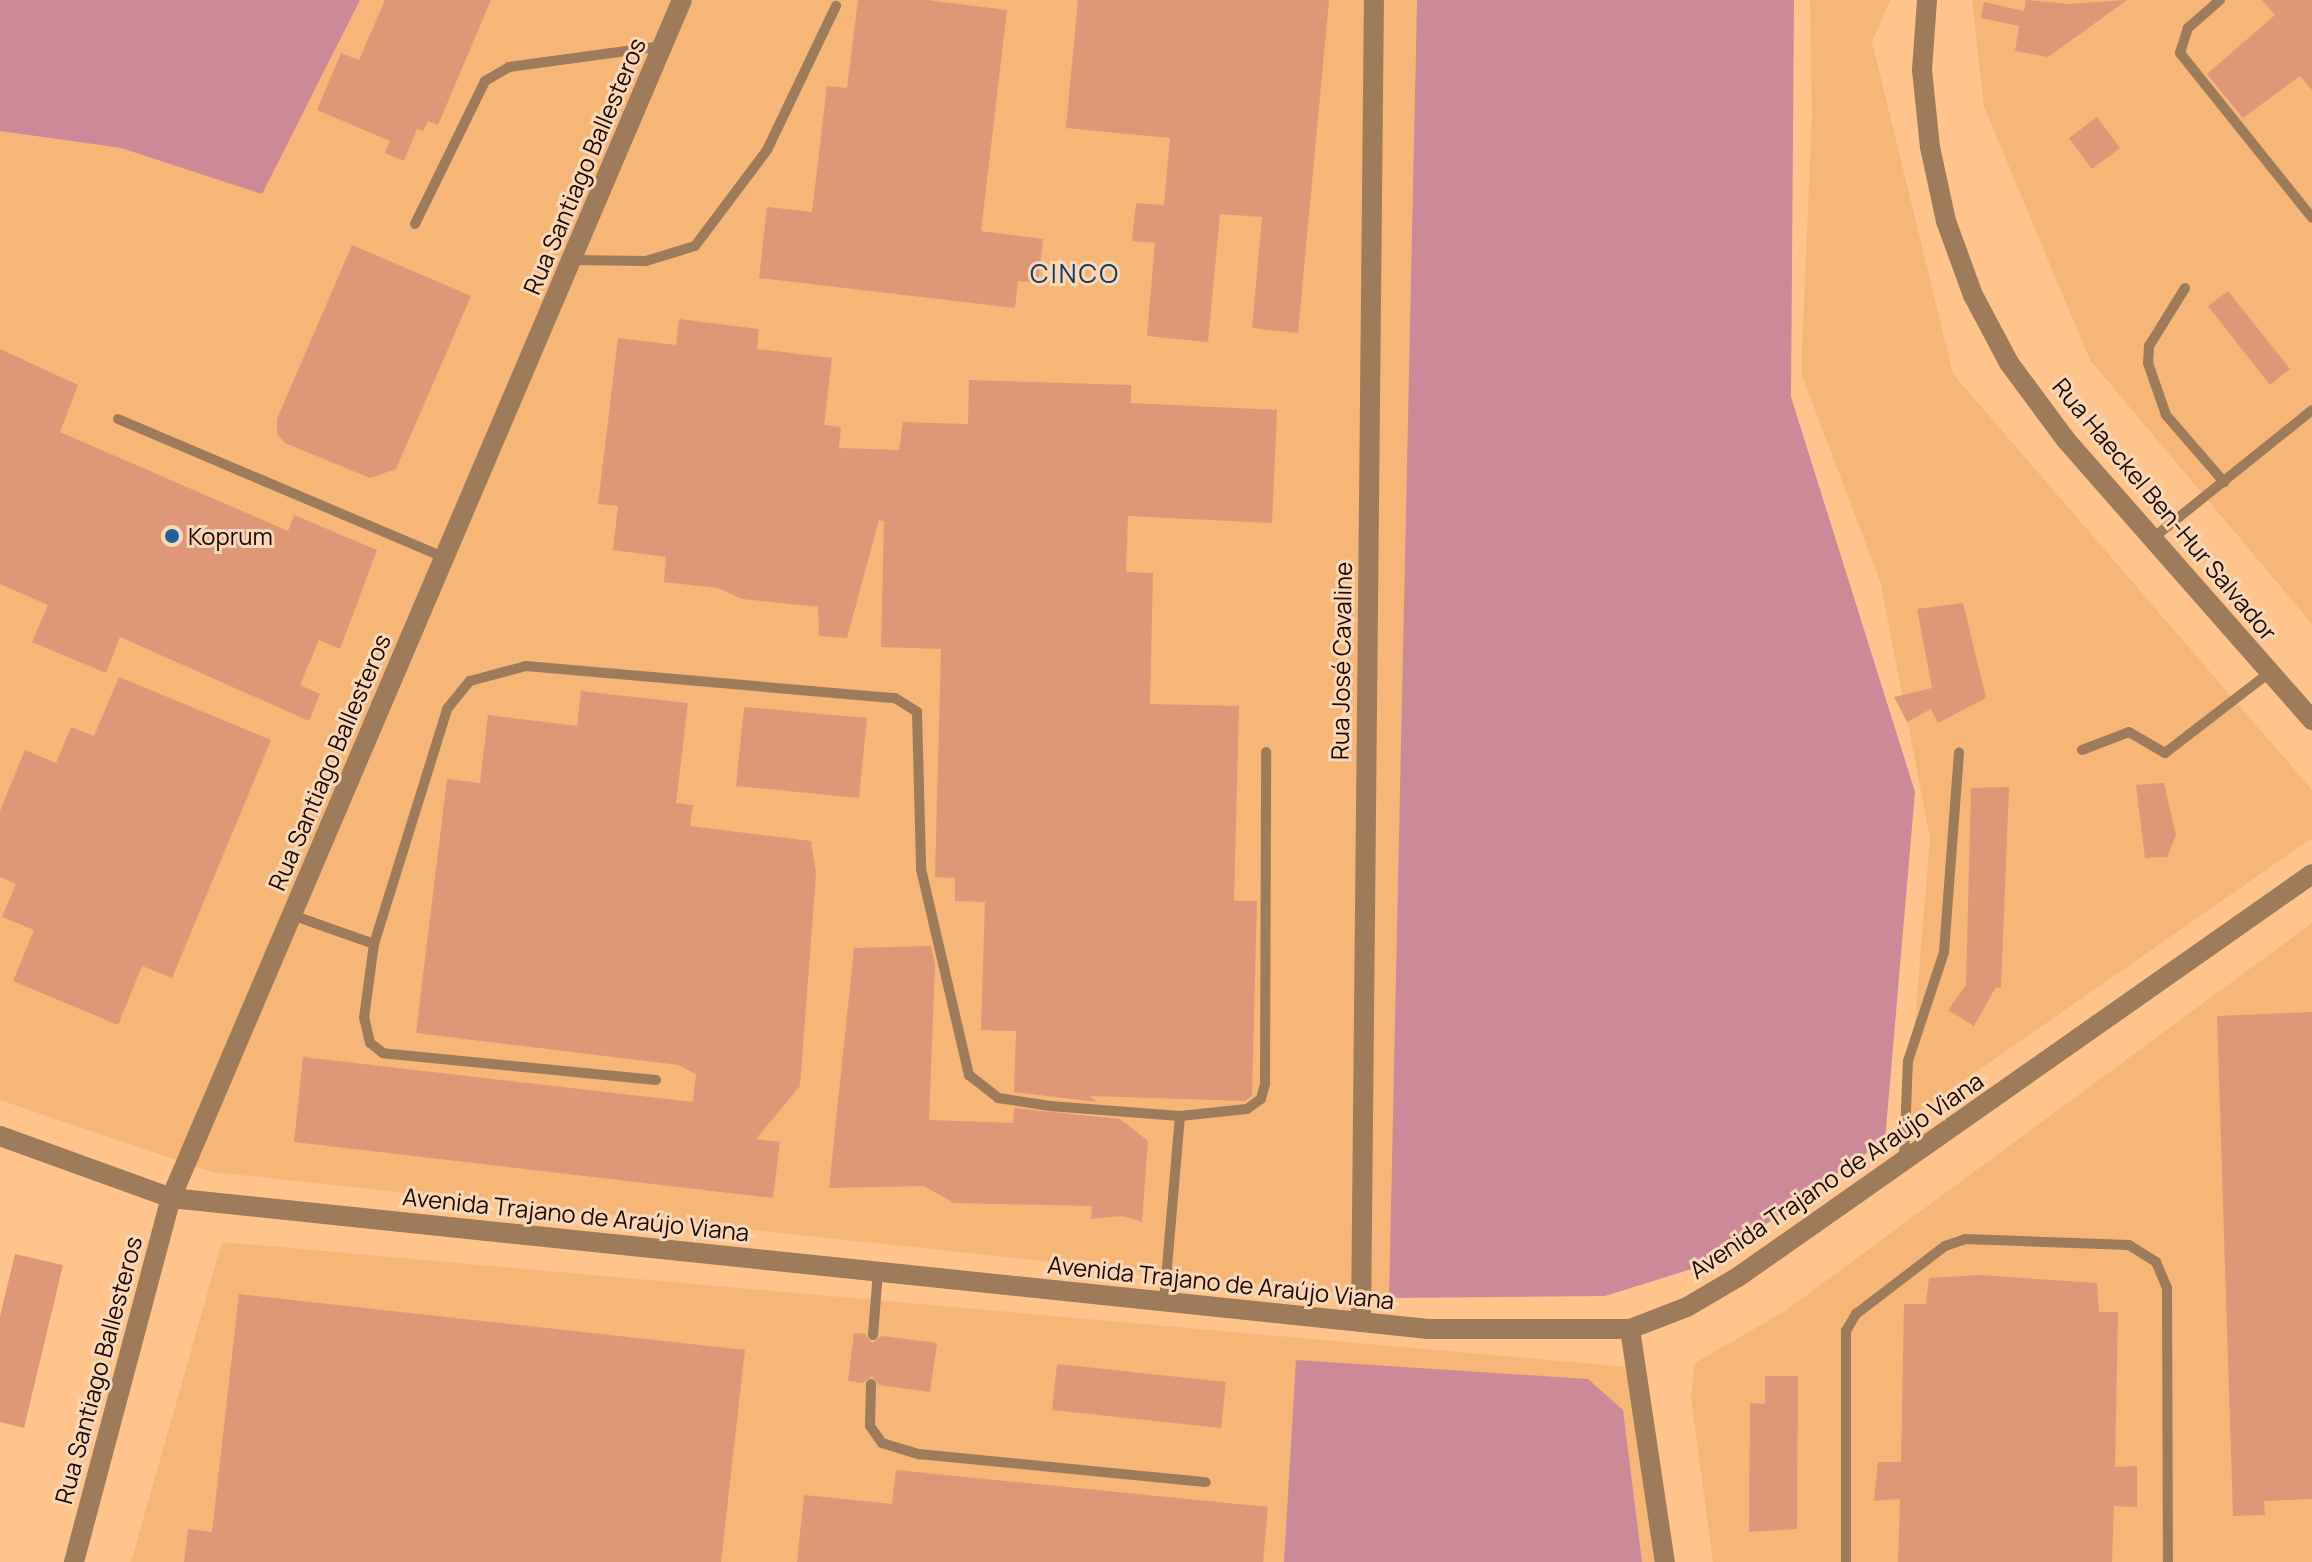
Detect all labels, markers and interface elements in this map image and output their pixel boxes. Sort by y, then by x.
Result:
street label: Rua Santiago Ballesteros [517,33,651,299]
district label: CINCO [1030,258,1120,290]
street label: Rua Haeckel Ben-Hur Salvador [2047,372,2283,646]
place label: Koprum [188,522,273,550]
marker: Koprum [163,527,181,545]
street label: Rua José Cavaline [1325,562,1357,760]
street label: Rua Santiago Ballesteros [262,629,396,895]
street label: Avenida Trajano de Araújo Viana [1683,1066,1989,1284]
street label: Avenida Trajano de Araújo Viana [401,1181,751,1247]
street label: Rua Santiago Ballesteros [48,1233,148,1507]
street label: Avenida Trajano de Araújo Viana [1046,1249,1396,1315]

